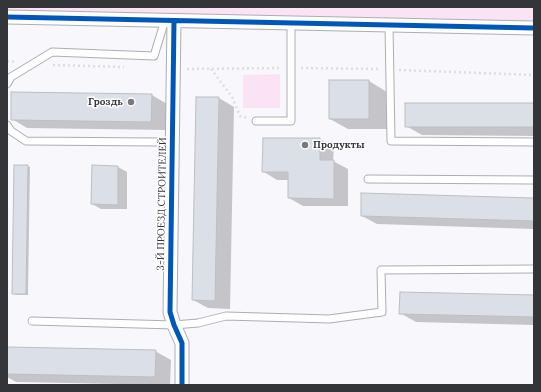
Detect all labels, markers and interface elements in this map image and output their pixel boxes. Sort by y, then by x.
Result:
place label: Гроздь [88,96,123,108]
marker: Гроздь [126,97,136,107]
street label: 3-Й ПРОЕЗД СТРОИТЕЛЕЙ [155,137,169,271]
place label: Продукты [313,139,365,151]
marker: Продукты [300,140,310,150]

